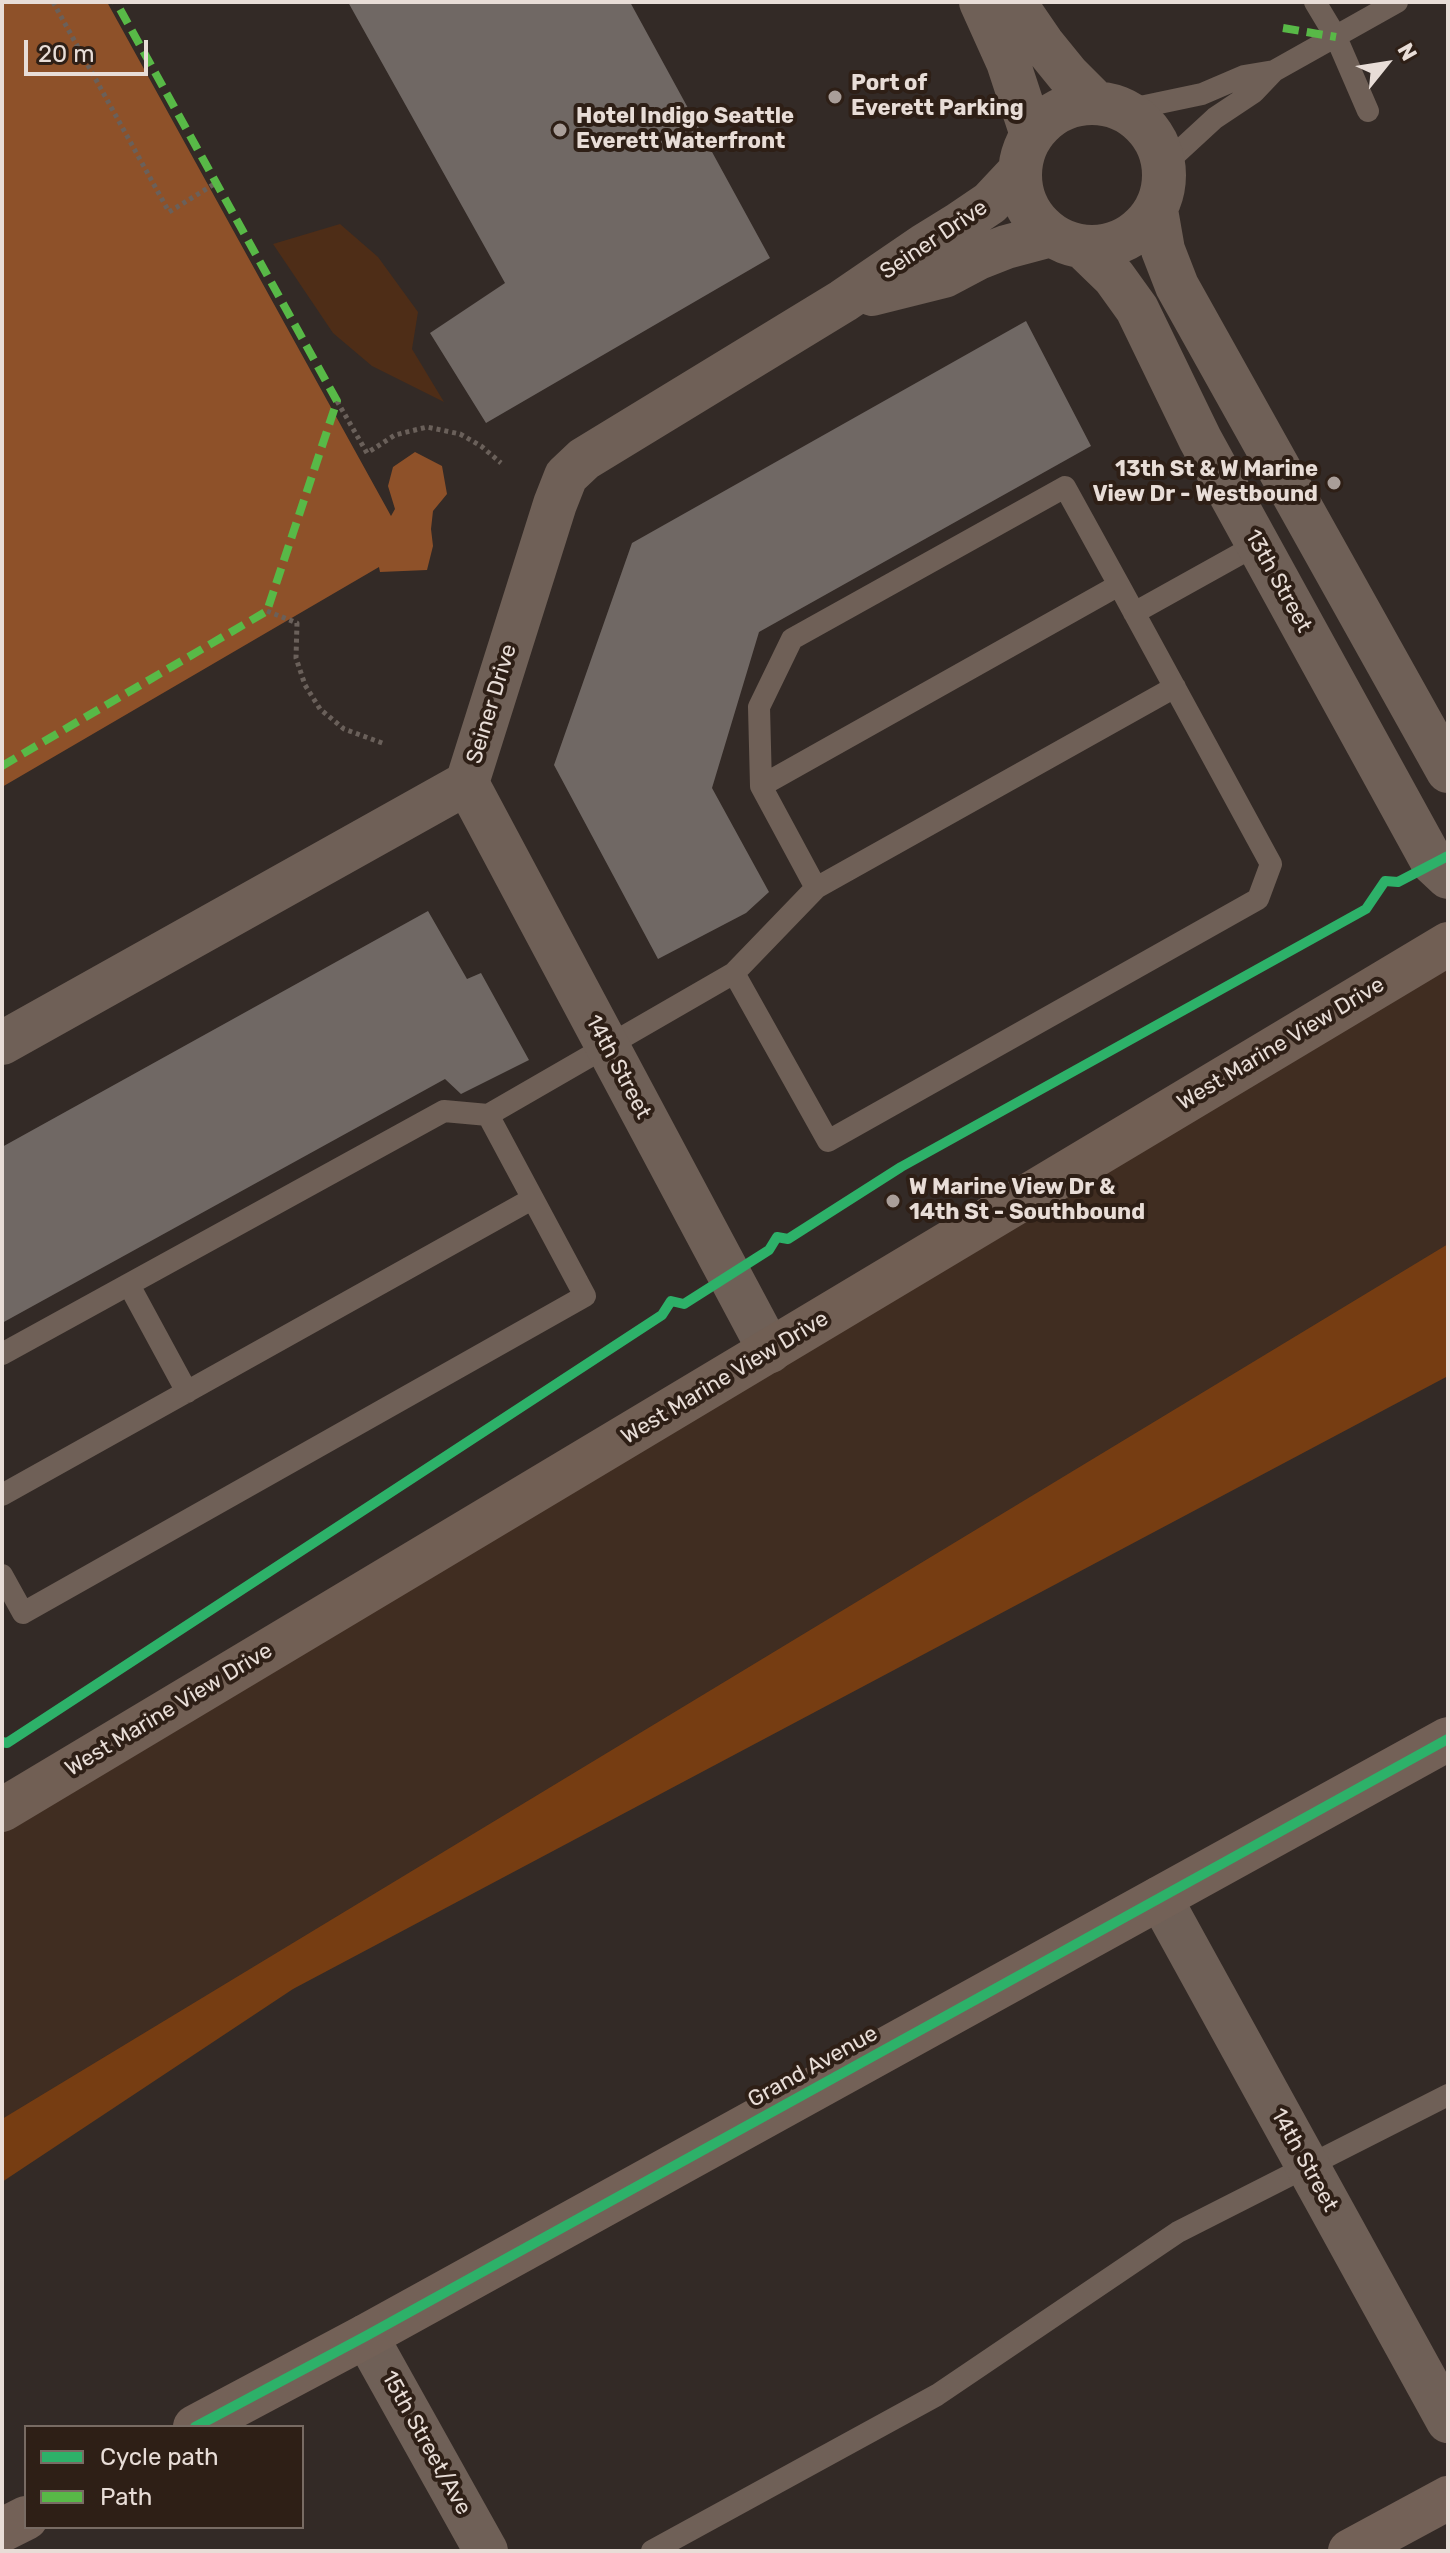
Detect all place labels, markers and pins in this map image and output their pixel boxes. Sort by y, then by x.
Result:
place label: Port of Everett Parking [851,71,1024,122]
marker: Port of Everett Parking [826,88,844,106]
place label: Hotel Indigo Seattle Everett Waterfront [576,104,794,156]
marker: Hotel Indigo Seattle Everett Waterfront [551,121,569,139]
place label: 13th St & W Marine View Dr - Westbound [1092,457,1318,508]
marker: 13th St & W Marine View Dr - Westbound [1325,474,1343,492]
place label: W Marine View Dr & 14th St - Southbound [909,1175,1145,1226]
marker: W Marine View Dr & 14th St - Southbound [884,1192,902,1210]

